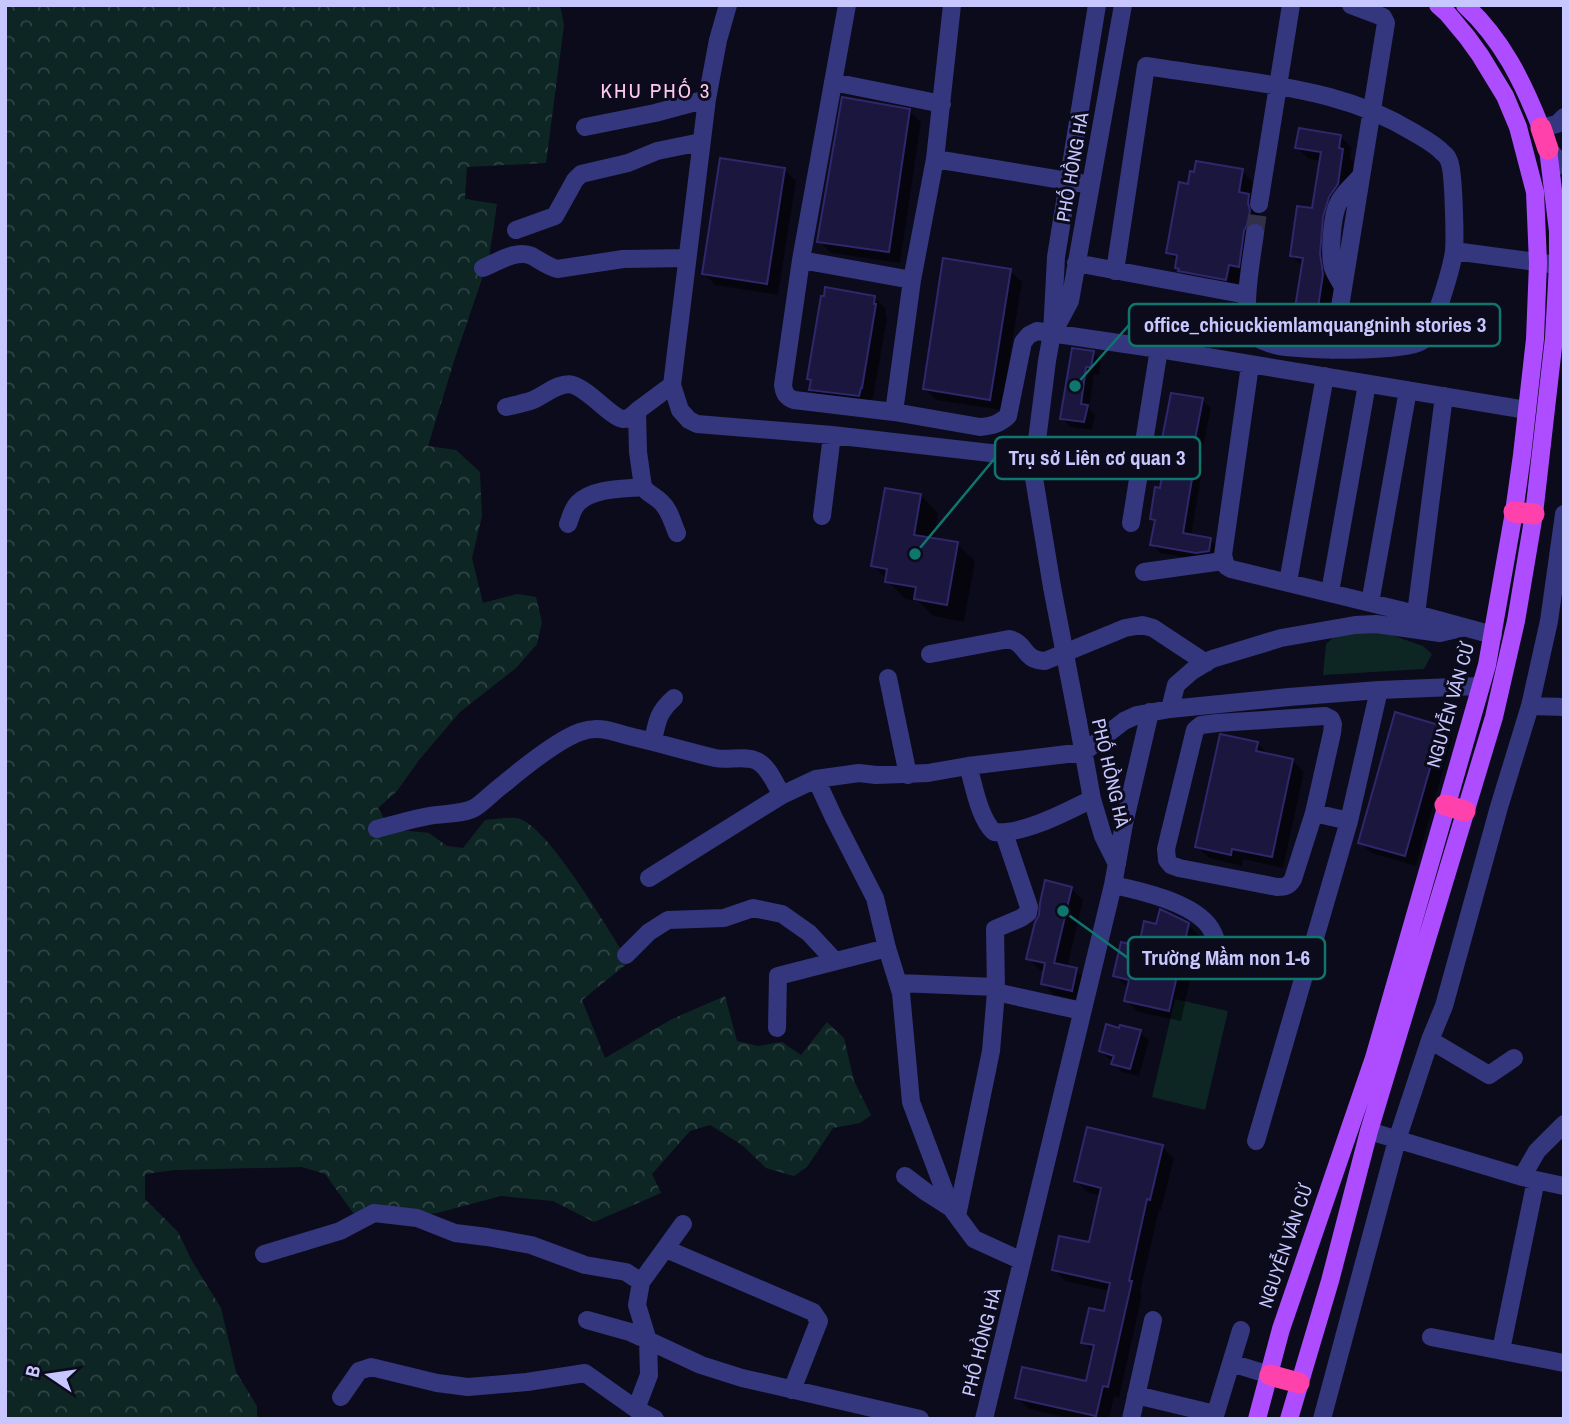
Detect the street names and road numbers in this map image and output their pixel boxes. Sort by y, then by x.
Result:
street label: PHỐ HỒNG HÀ [1050,110,1095,224]
street label: NGUYỄN VĂN CỪ [1420,639,1480,770]
street label: PHỐ HỒNG HÀ [1086,716,1136,830]
street label: NGUYỄN VĂN CỪ [1252,1180,1318,1311]
street label: PHỐ HỒNG HÀ [955,1285,1007,1399]

